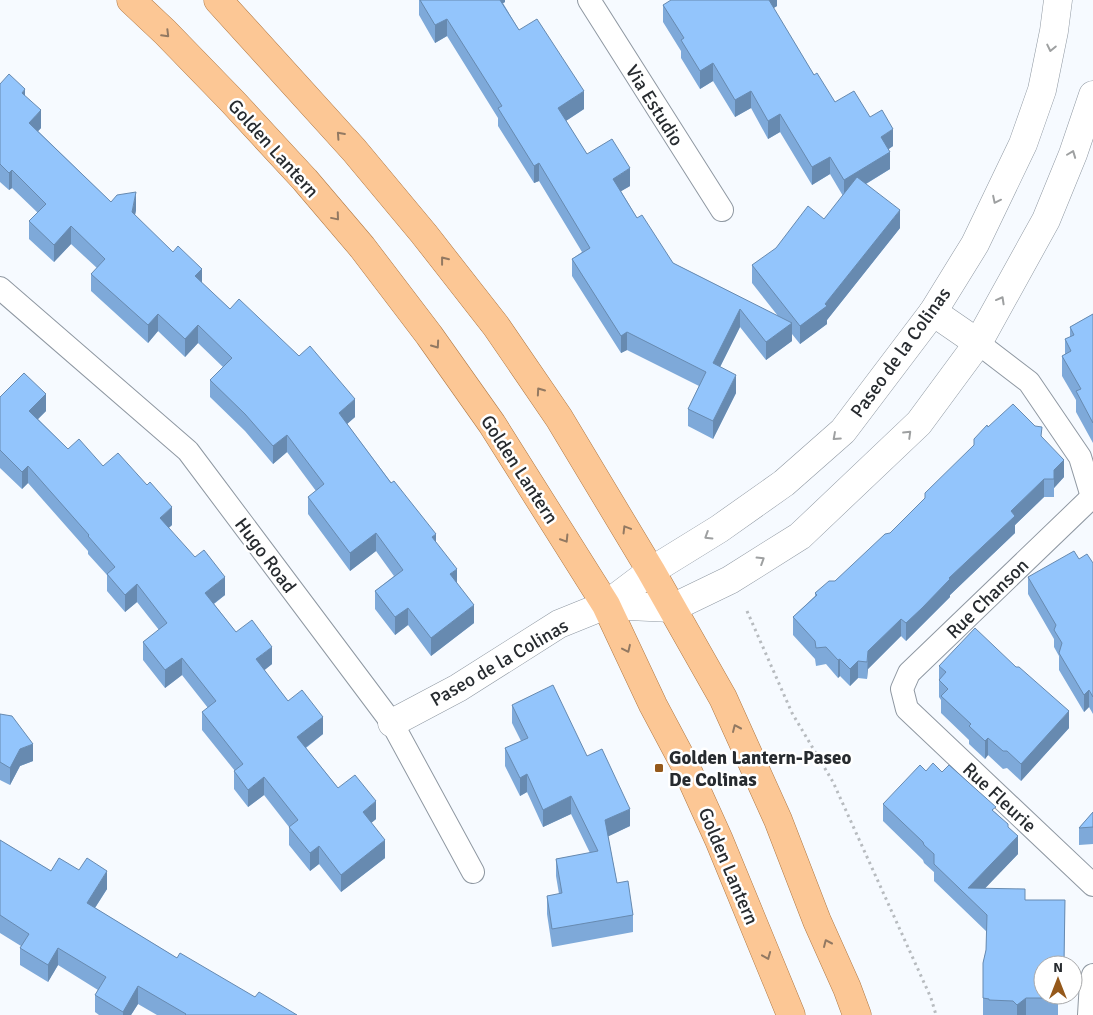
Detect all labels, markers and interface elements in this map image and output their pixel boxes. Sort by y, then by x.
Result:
one-way arrow [160,28,169,37]
one-way arrow [1046,44,1056,53]
street label: Via Estudio [620,61,689,151]
street label: Golden Lantern [223,94,324,203]
one-way arrow [337,132,346,141]
one-way arrow [1066,150,1076,159]
one-way arrow [992,195,1002,204]
one-way arrow [331,211,340,220]
one-way arrow [442,257,450,266]
street label: Paseo de la Colinas [845,283,956,422]
one-way arrow [995,296,1005,305]
one-way arrow [430,339,439,349]
one-way arrow [537,387,547,396]
street label: Golden Lantern [475,411,563,528]
one-way arrow [833,431,842,440]
one-way arrow [902,431,911,440]
street label: Hugo Road [229,513,301,598]
one-way arrow [623,525,633,534]
one-way arrow [704,529,713,539]
one-way arrow [558,533,568,542]
street label: Rue Chanson [941,553,1034,644]
one-way arrow [756,557,765,566]
street label: Paseo de la Colinas [426,614,573,712]
one-way arrow [621,644,631,653]
one-way arrow [732,724,743,733]
place label: Golden Lantern-Paseo De Colinas [669,746,851,792]
street label: Rue Fleurie [957,758,1041,838]
marker: Golden Lantern-Paseo De Colinas [653,762,665,774]
street label: Golden Lantern [693,804,764,929]
one-way arrow [823,939,834,948]
one-way arrow [760,951,771,960]
north arrow [1033,955,1083,1005]
text: N [1053,959,1063,976]

